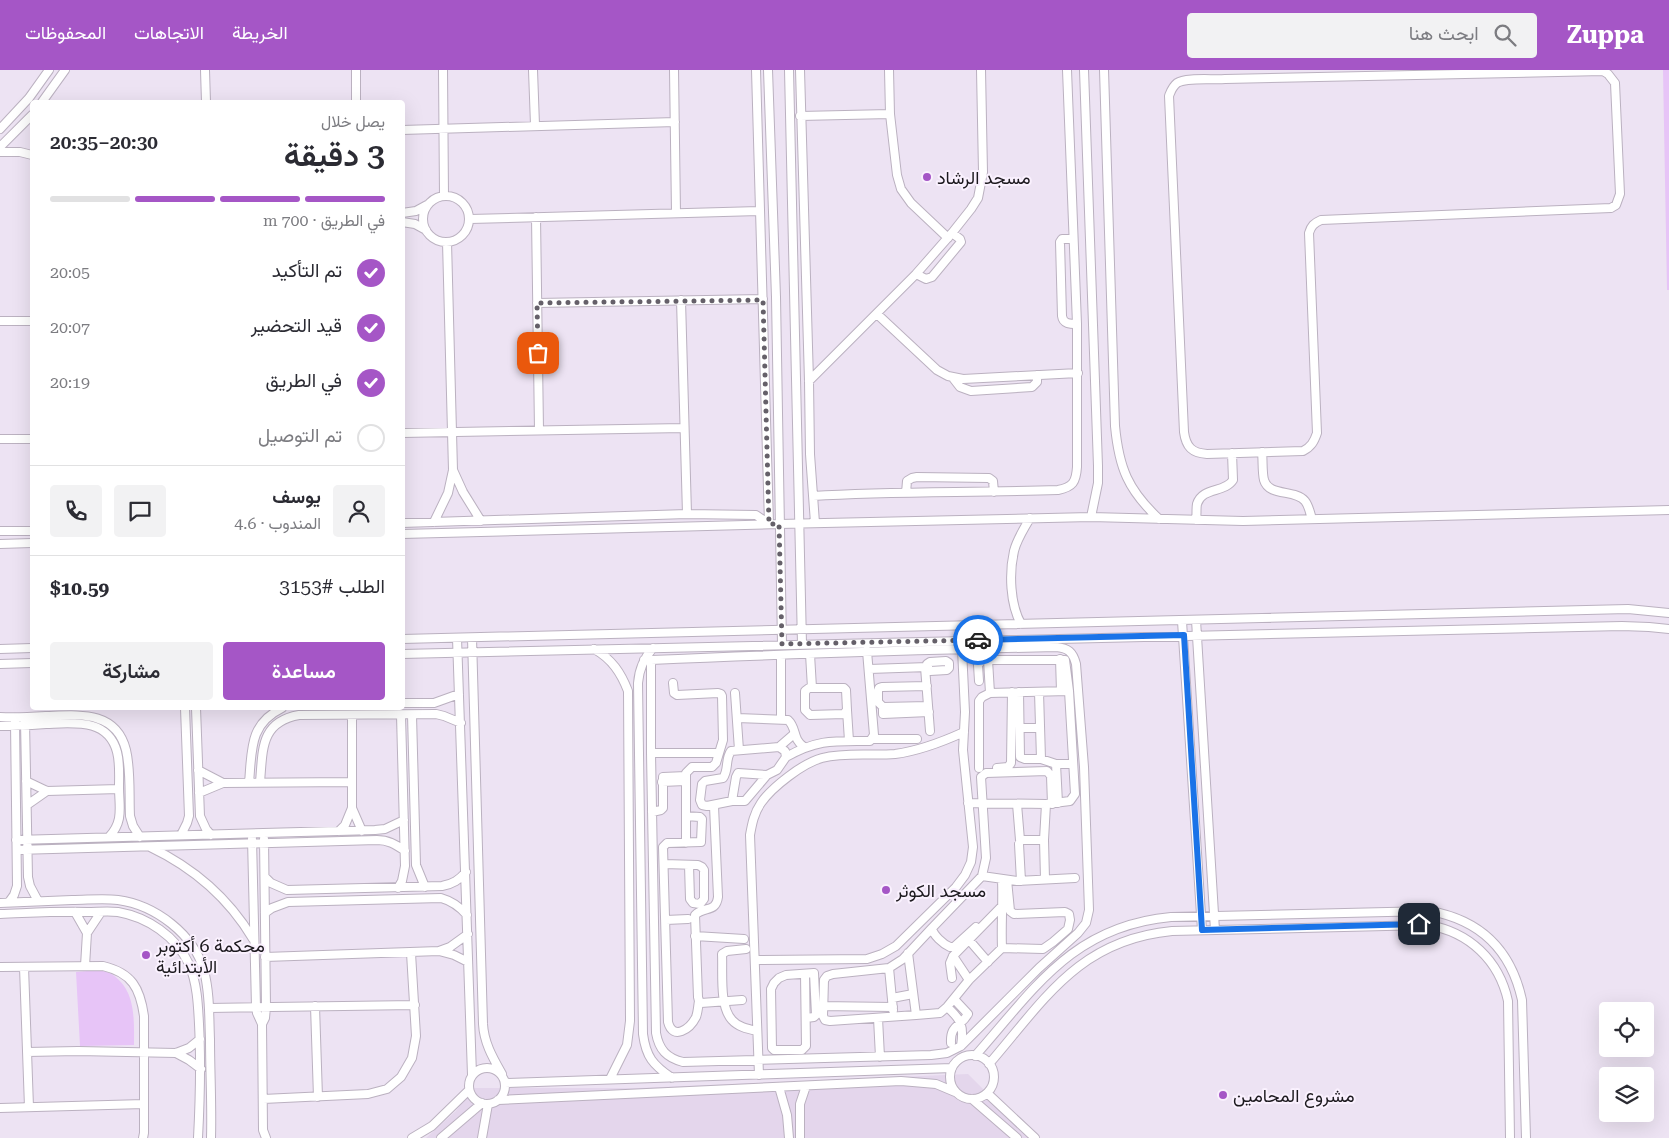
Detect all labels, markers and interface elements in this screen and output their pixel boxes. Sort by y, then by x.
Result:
search box [1187,13,1537,58]
icon: search [1491,21,1519,49]
text: Zuppa [1567,21,1644,49]
text: المحفوظات [25,22,106,43]
text: الاتجاهات [134,22,204,43]
text: الخريطة [232,22,288,43]
text: ابحث هنا [1409,22,1479,45]
text: يصل خلال [321,112,385,131]
text: 20:30–20:35 [50,131,158,154]
text: 3 دقيقة [284,136,385,174]
place label: مسجد الرشاد [937,167,1031,189]
marker: مسجد الرشاد [921,171,933,183]
text: في الطريق · 700 m [263,211,385,230]
text: تم التأكيد [272,259,342,282]
icon: check [357,259,385,287]
text: 20:05 [50,263,90,282]
text: قيد التحضير [251,314,342,337]
icon: check [357,314,385,342]
text: 20:07 [50,318,90,337]
pin [517,332,559,374]
icon: bag [524,339,552,367]
text: في الطريق [266,369,342,392]
icon: check [357,369,385,397]
text: 20:19 [50,373,90,392]
text: تم التوصيل [258,424,342,447]
button: phone [50,485,102,537]
button: chat [114,485,166,537]
text: يوسف [272,485,321,508]
button: person [333,485,385,537]
text: المندوب · 4.6 [234,514,321,533]
text: الطلب #3153 [279,575,385,598]
text: $10.59 [50,577,109,600]
courier [953,615,1003,665]
icon: car [964,626,992,654]
button: مشاركة [50,642,213,700]
button: مساعدة [223,642,385,700]
place label: مسجد الكوثر [895,880,986,902]
marker: مسجد الكوثر [880,884,892,896]
pin [1398,903,1440,945]
icon: home [1405,910,1433,938]
place label: محكمة 6 أكتوبر الأبتدائية [155,935,265,977]
marker: محكمة 6 أكتوبر الأبتدائية [140,949,152,961]
map controls [1599,1002,1654,1122]
button: locate [1599,1002,1654,1057]
button: layers [1599,1067,1654,1122]
place label: مشروع المحامين [1233,1085,1355,1108]
marker: مشروع المحامين [1217,1089,1229,1101]

